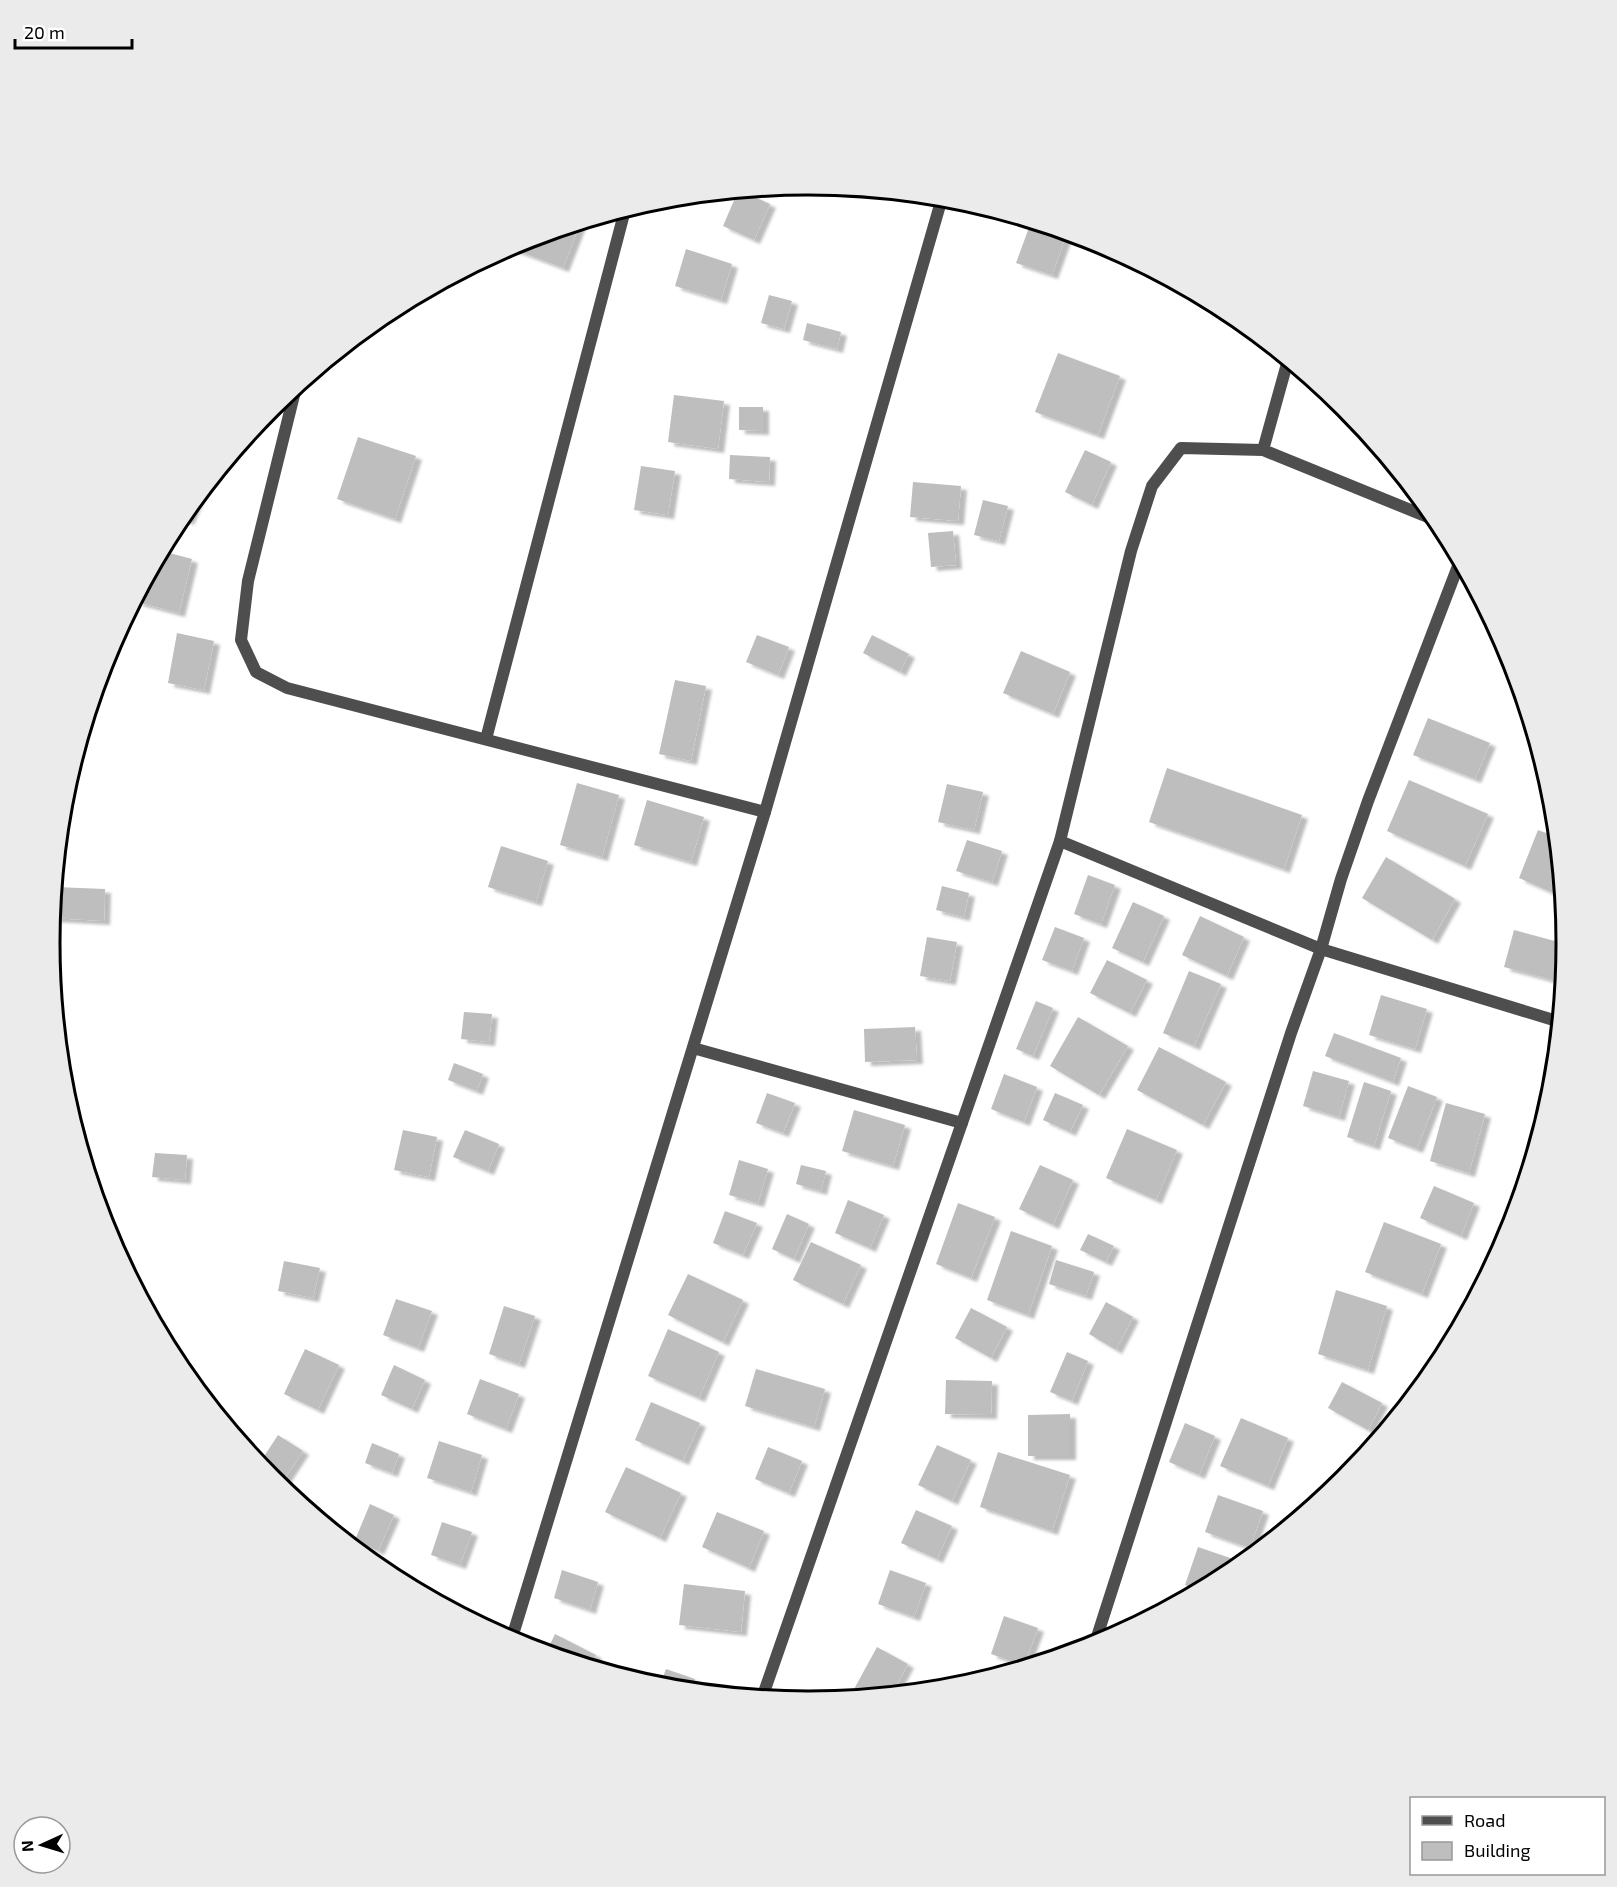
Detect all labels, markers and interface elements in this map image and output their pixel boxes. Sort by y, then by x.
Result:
scale bar [15,12,132,50]
text: 20 m [24,21,65,43]
legend [1410,1797,1605,1875]
text: Road [1464,1809,1505,1831]
north arrow [12,1815,72,1875]
text: Building [1464,1839,1531,1861]
text: N [17,1840,36,1853]

